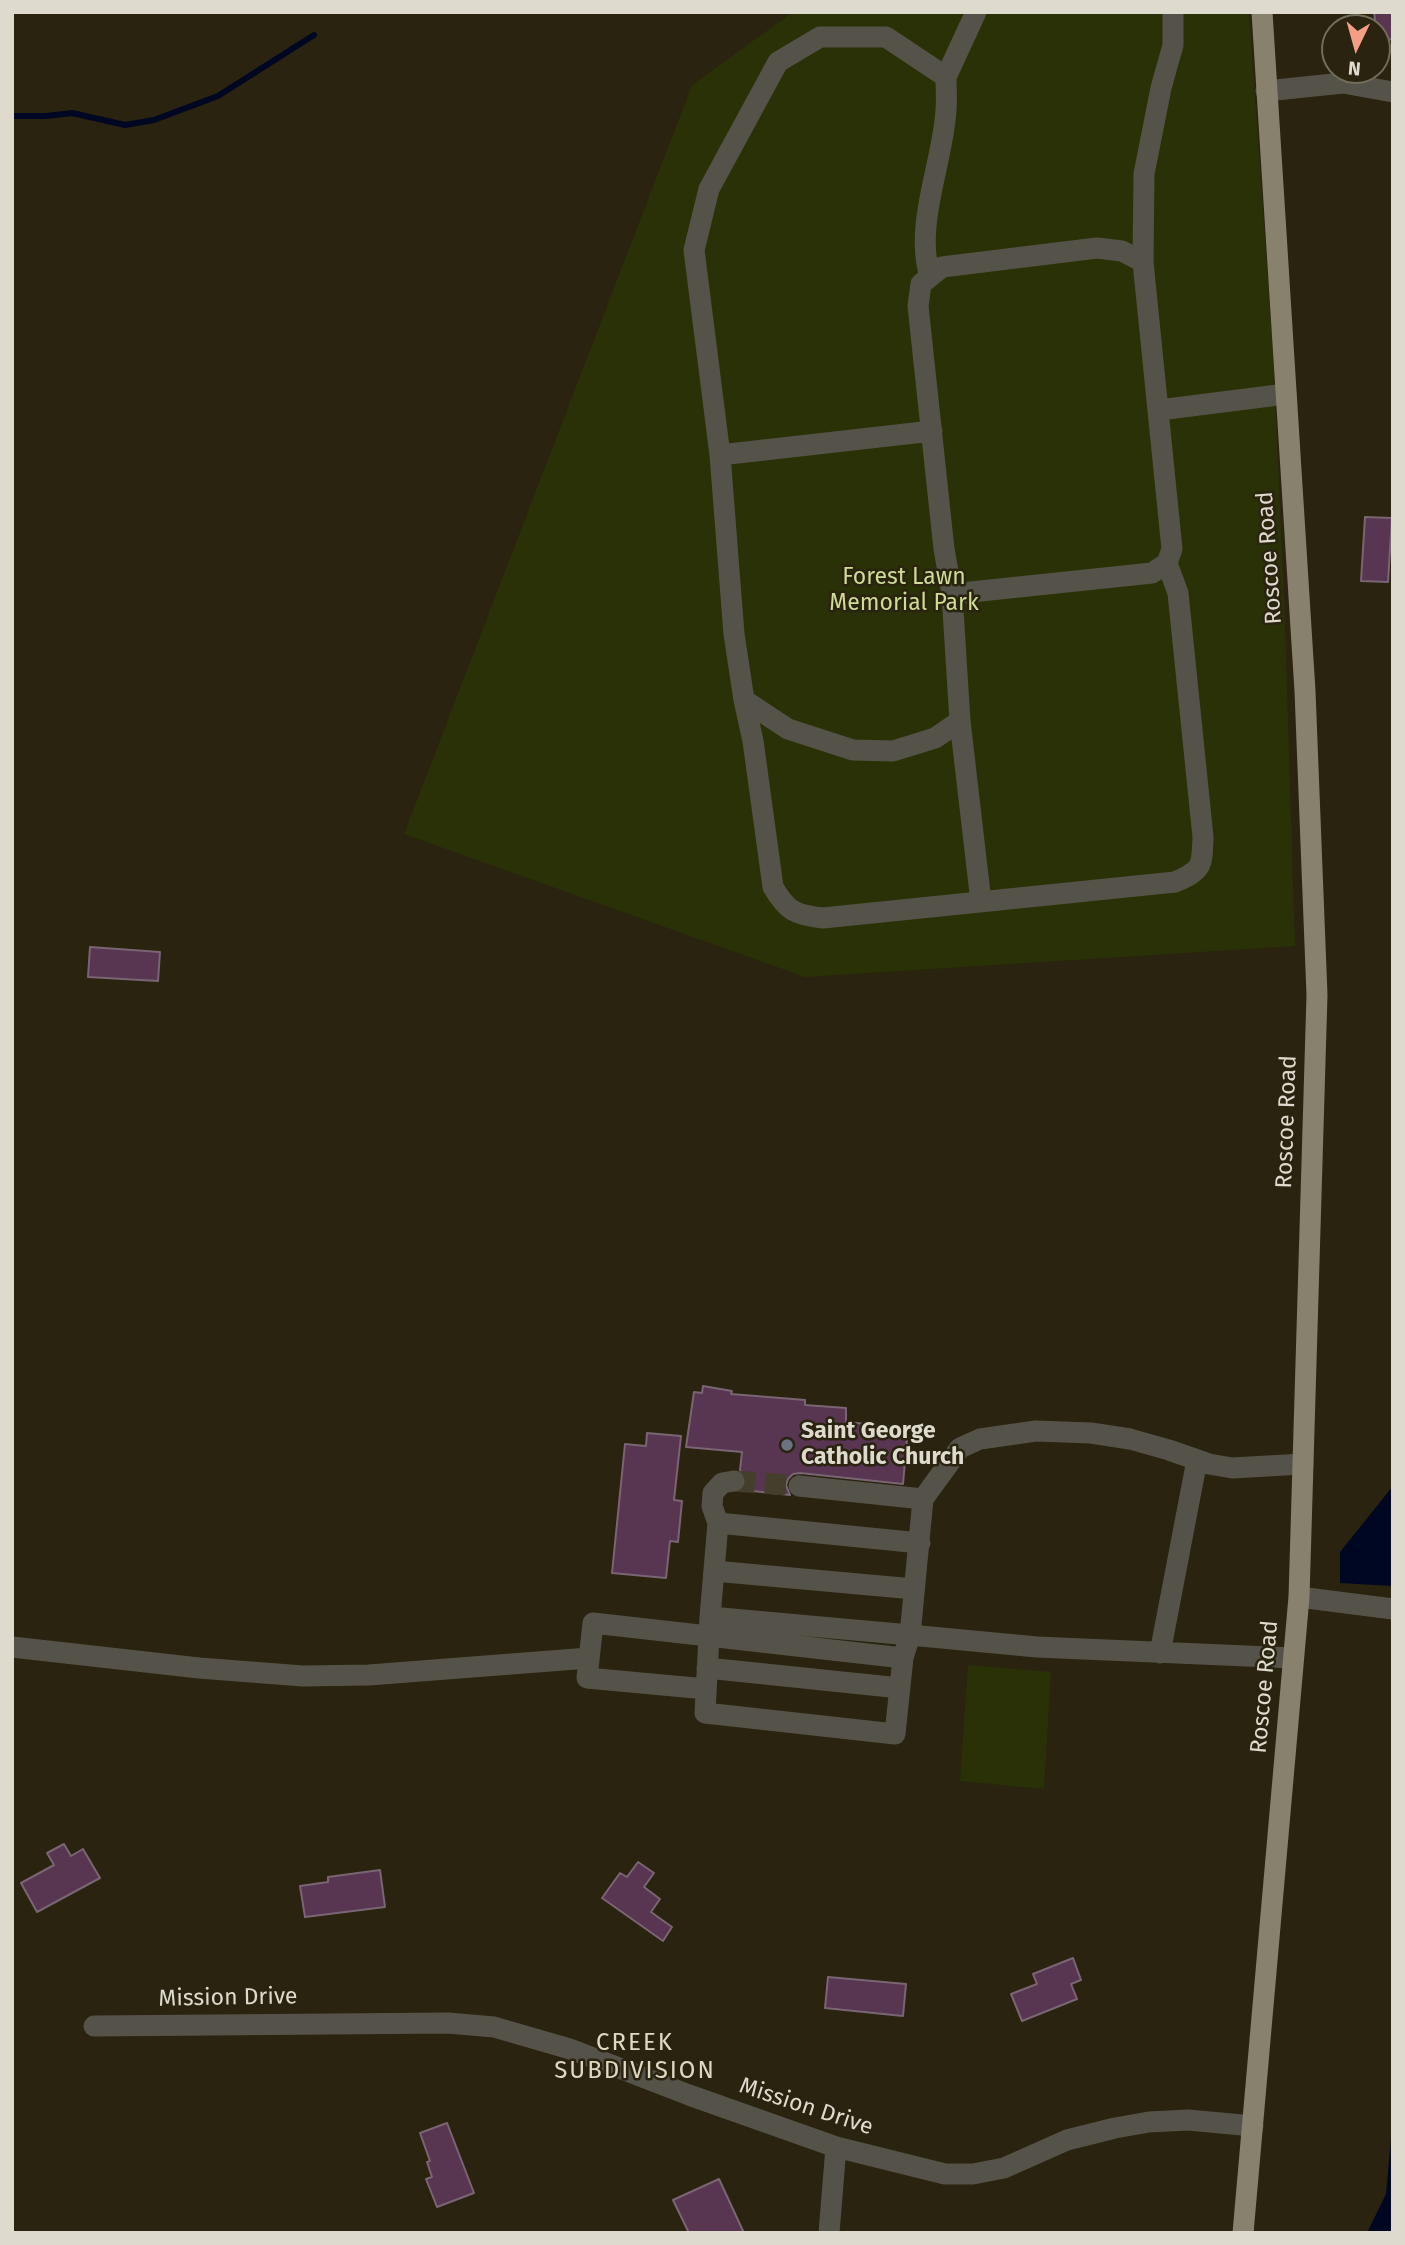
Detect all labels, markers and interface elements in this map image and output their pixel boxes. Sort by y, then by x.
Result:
north arrow [1321,14,1391,84]
text: N [1347,56,1362,80]
street label: Roscoe Road [1252,491,1288,625]
park label: Forest Lawn Memorial Park [829,564,979,618]
street label: Roscoe Road [1271,1055,1303,1189]
place label: Saint George Catholic Church [801,1418,964,1472]
marker: Saint George Catholic Church [779,1437,795,1453]
street label: Roscoe Road [1245,1619,1285,1755]
street label: Mission Drive [158,1983,298,2013]
district label: CREEK SUBDIVISION [556,2029,714,2085]
street label: Mission Drive [736,2072,876,2142]

